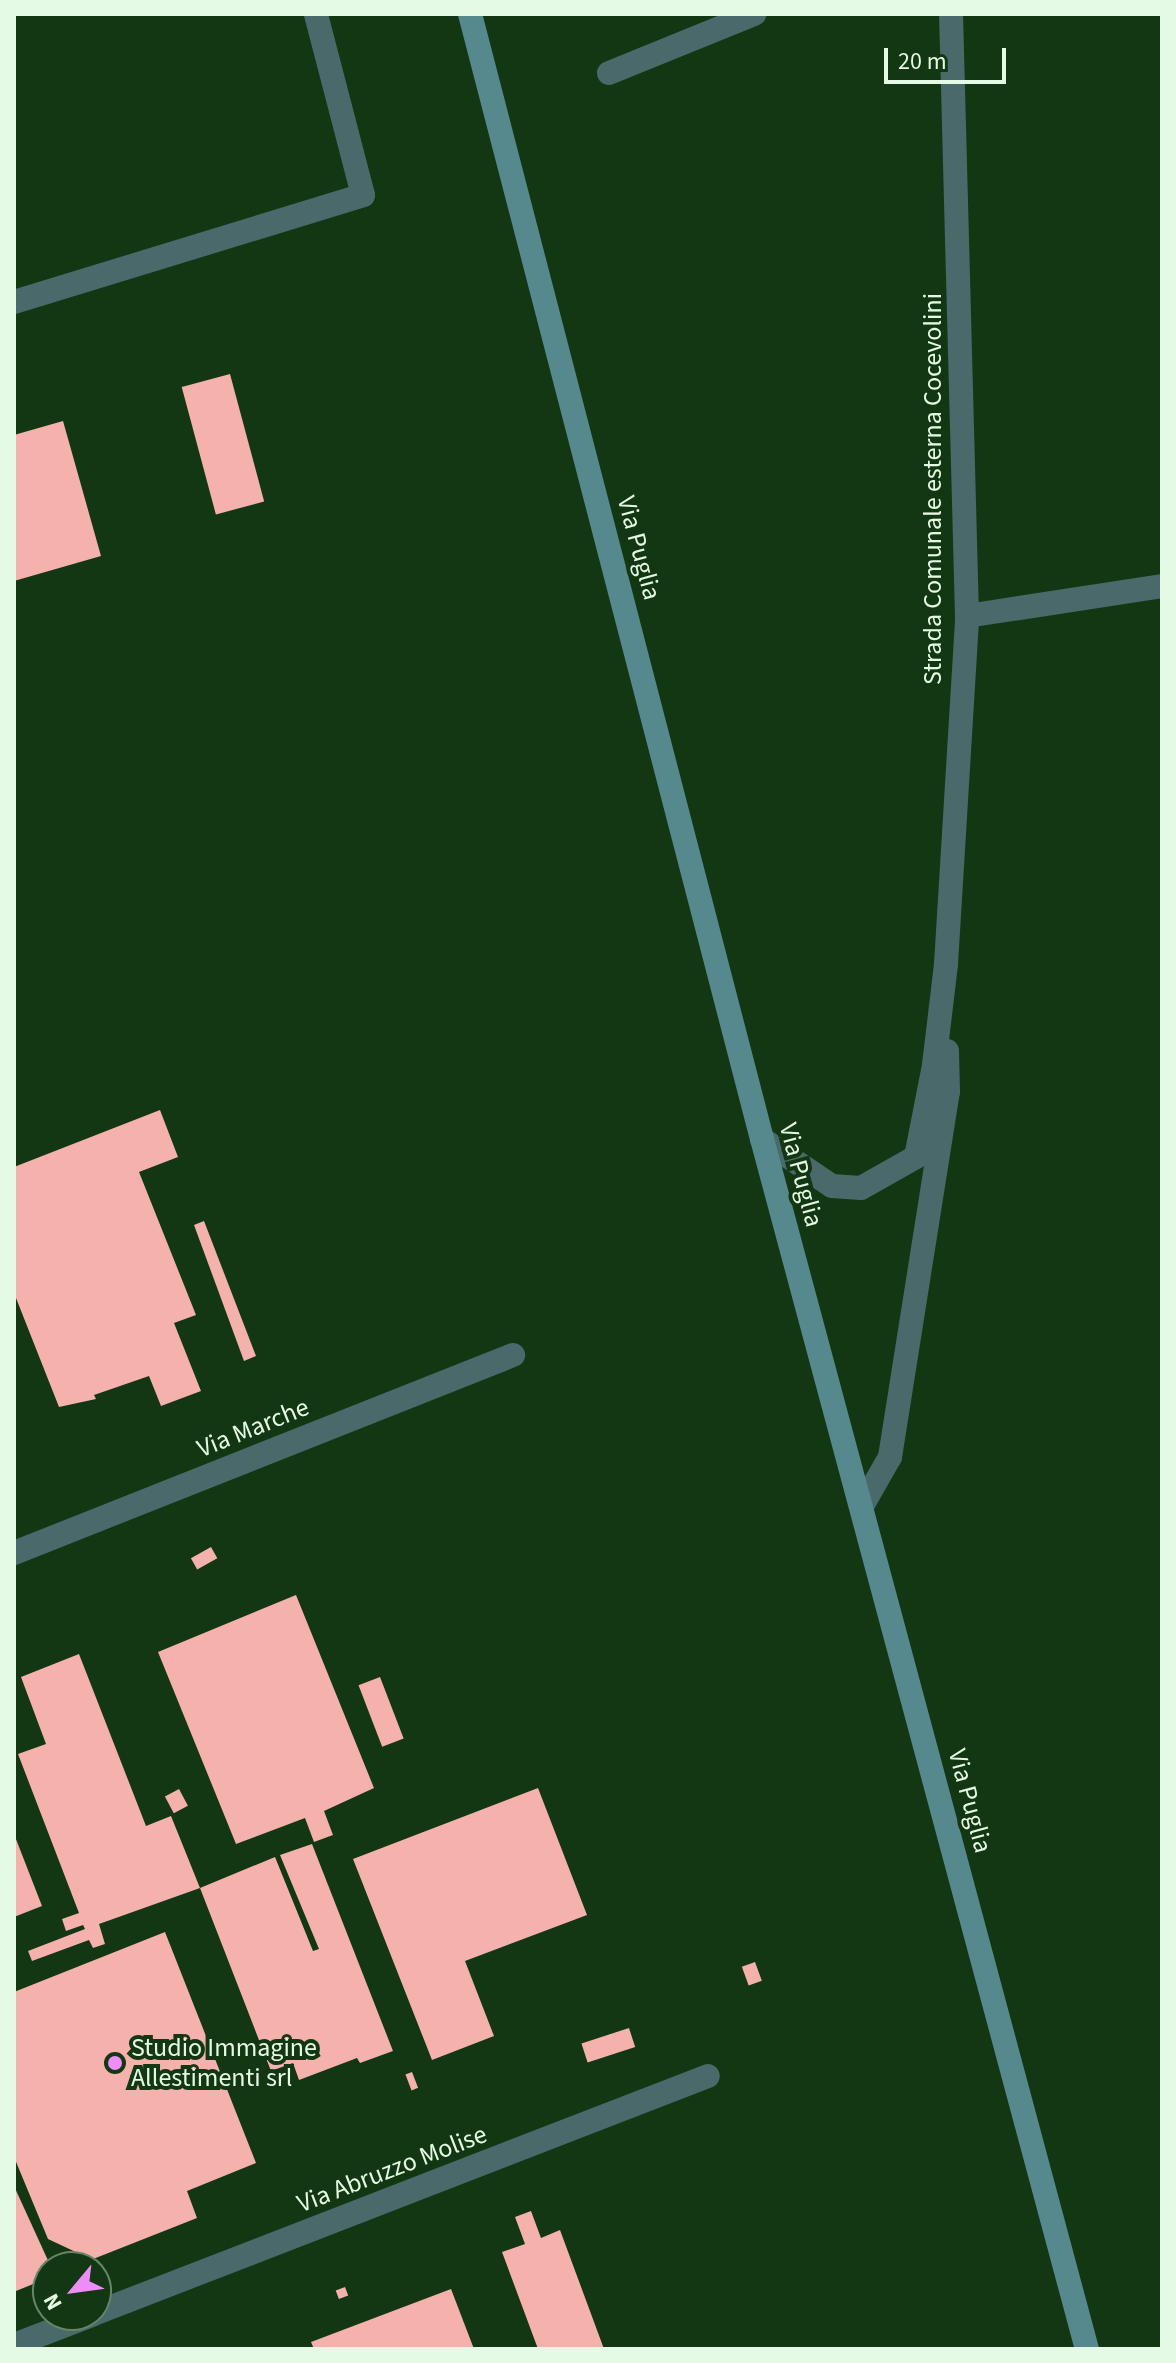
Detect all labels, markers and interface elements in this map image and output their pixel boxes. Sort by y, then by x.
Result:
scale bar [888,32,1010,82]
text: 20 m [898,44,947,79]
street label: Strada Comunale esterna Cocevolini [917,293,949,685]
street label: Via Puglia [610,493,668,603]
street label: Via Puglia [772,1120,830,1230]
street label: Via Marche [193,1391,313,1465]
street label: Via Puglia [941,1746,999,1856]
place label: Studio Immagine Allestimenti srl [131,2032,317,2094]
marker: Studio Immagine Allestimenti srl [106,2054,124,2072]
street label: Via Abruzzo Molise [293,2118,491,2220]
north arrow [32,2251,112,2331]
text: N [35,2288,70,2316]

